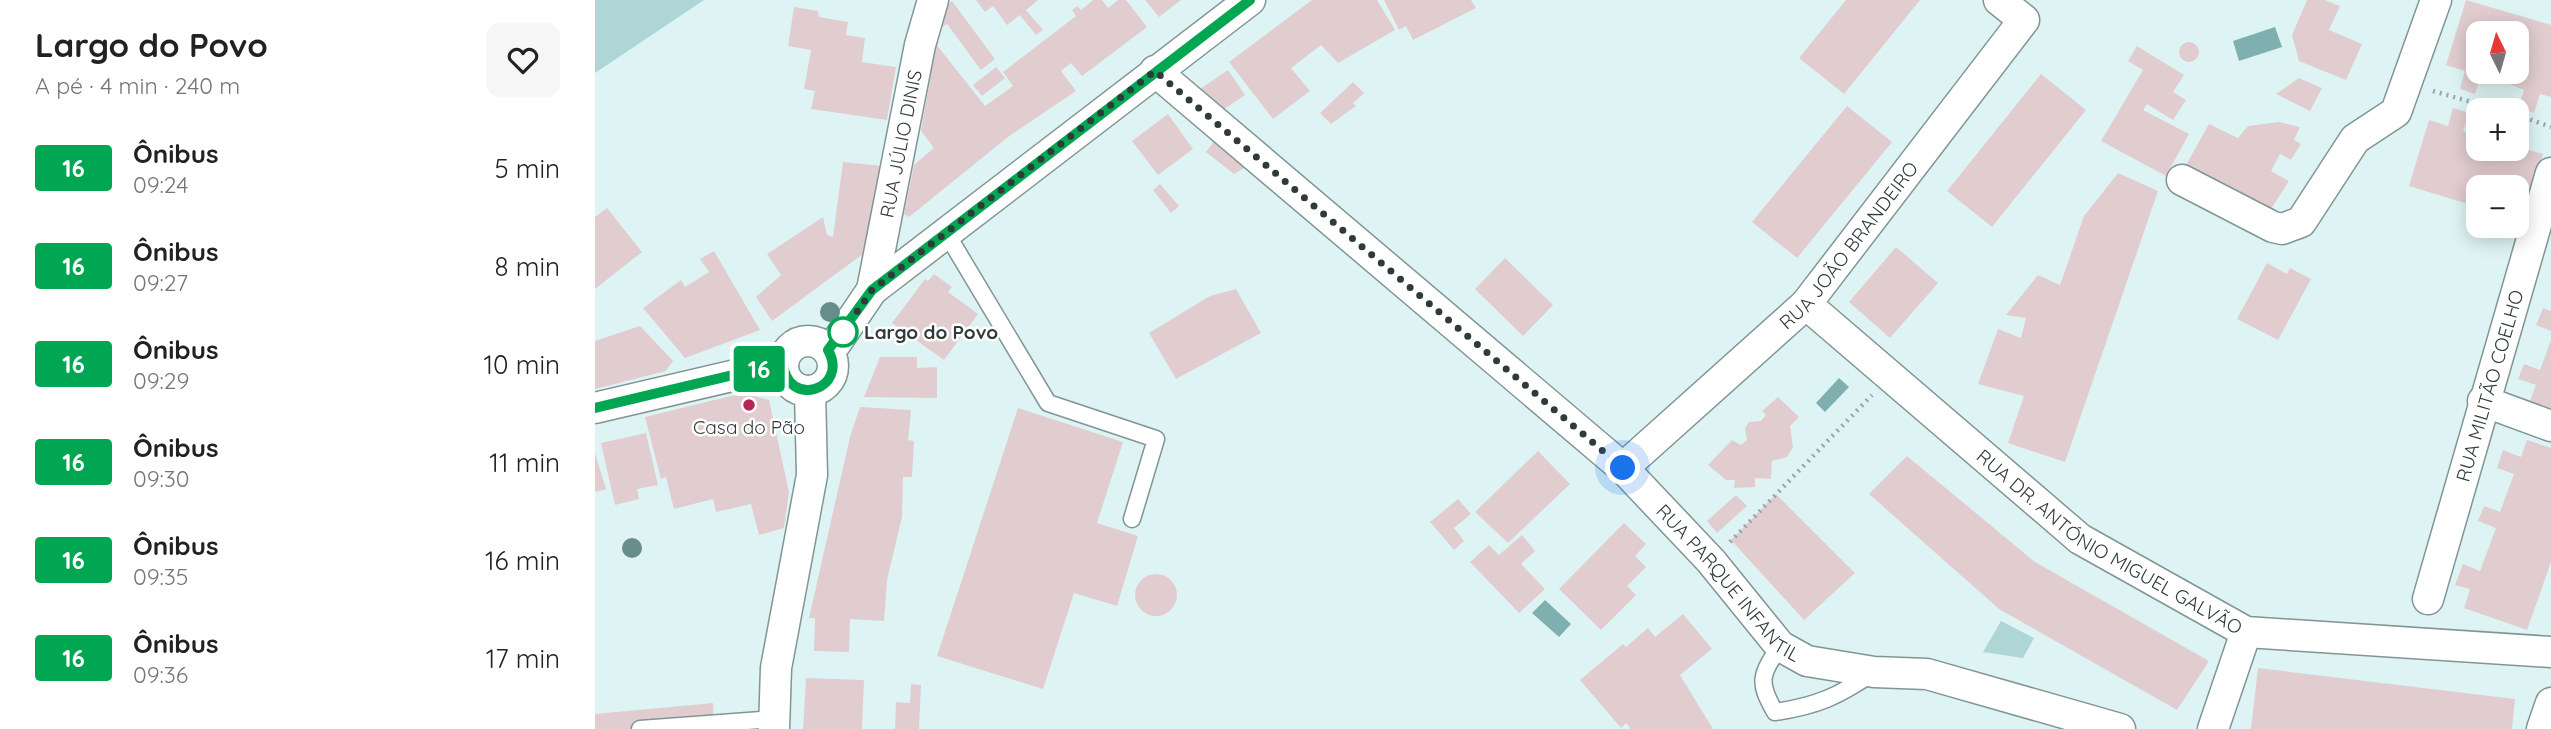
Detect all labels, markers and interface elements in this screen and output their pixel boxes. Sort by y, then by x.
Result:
north arrow [2466,21,2529,84]
map controls [2466,21,2529,238]
button: heart [486,23,560,97]
text: Largo do Povo [35,24,268,65]
street label: RUA JÚLIO DINIS [874,68,927,220]
text: A pé · 4 min · 240 m [35,71,240,100]
button: + [2466,98,2529,161]
text: Ônibus [133,137,219,170]
text: 5 min [494,152,560,185]
text: 16 [62,153,85,183]
street label: RUA JOÃO BRANDEIRO [1774,157,1923,334]
text: 09:24 [133,170,188,199]
button: − [2466,175,2529,238]
text: Ônibus [133,235,219,268]
text: 8 min [495,250,560,283]
text: 16 [62,251,85,281]
text: 09:27 [133,268,188,297]
street label: RUA MILITÃO COELHO [2451,287,2529,484]
marker: Largo do Povo [828,317,858,347]
place label: Largo do Povo [864,320,998,344]
text: Ônibus [133,333,219,366]
line badge: 16 [727,346,791,392]
text: 10 min [484,348,560,381]
text: 16 [62,349,85,379]
text: 16 [748,354,770,384]
text: 09:29 [133,366,189,395]
marker: Casa do Pão [741,397,757,413]
place label: Casa do Pão [693,415,805,439]
text: Ônibus [133,431,219,464]
street label: RUA DR. ANTÓNIO MIGUEL GALVÃO [1972,444,2247,640]
text: 11 min [489,446,560,479]
text: 16 [62,447,85,477]
your location [1605,450,1640,485]
text: 09:30 [133,464,190,493]
street label: RUA PARQUE INFANTIL [1651,499,1804,667]
text: Ônibus [133,529,219,562]
text: 16 min [485,544,560,577]
text: 16 [62,545,85,575]
text: 09:35 [133,562,188,591]
text: Ônibus [133,627,219,660]
text: 17 min [486,642,560,675]
text: 16 [62,643,85,673]
text: 09:36 [133,660,188,689]

